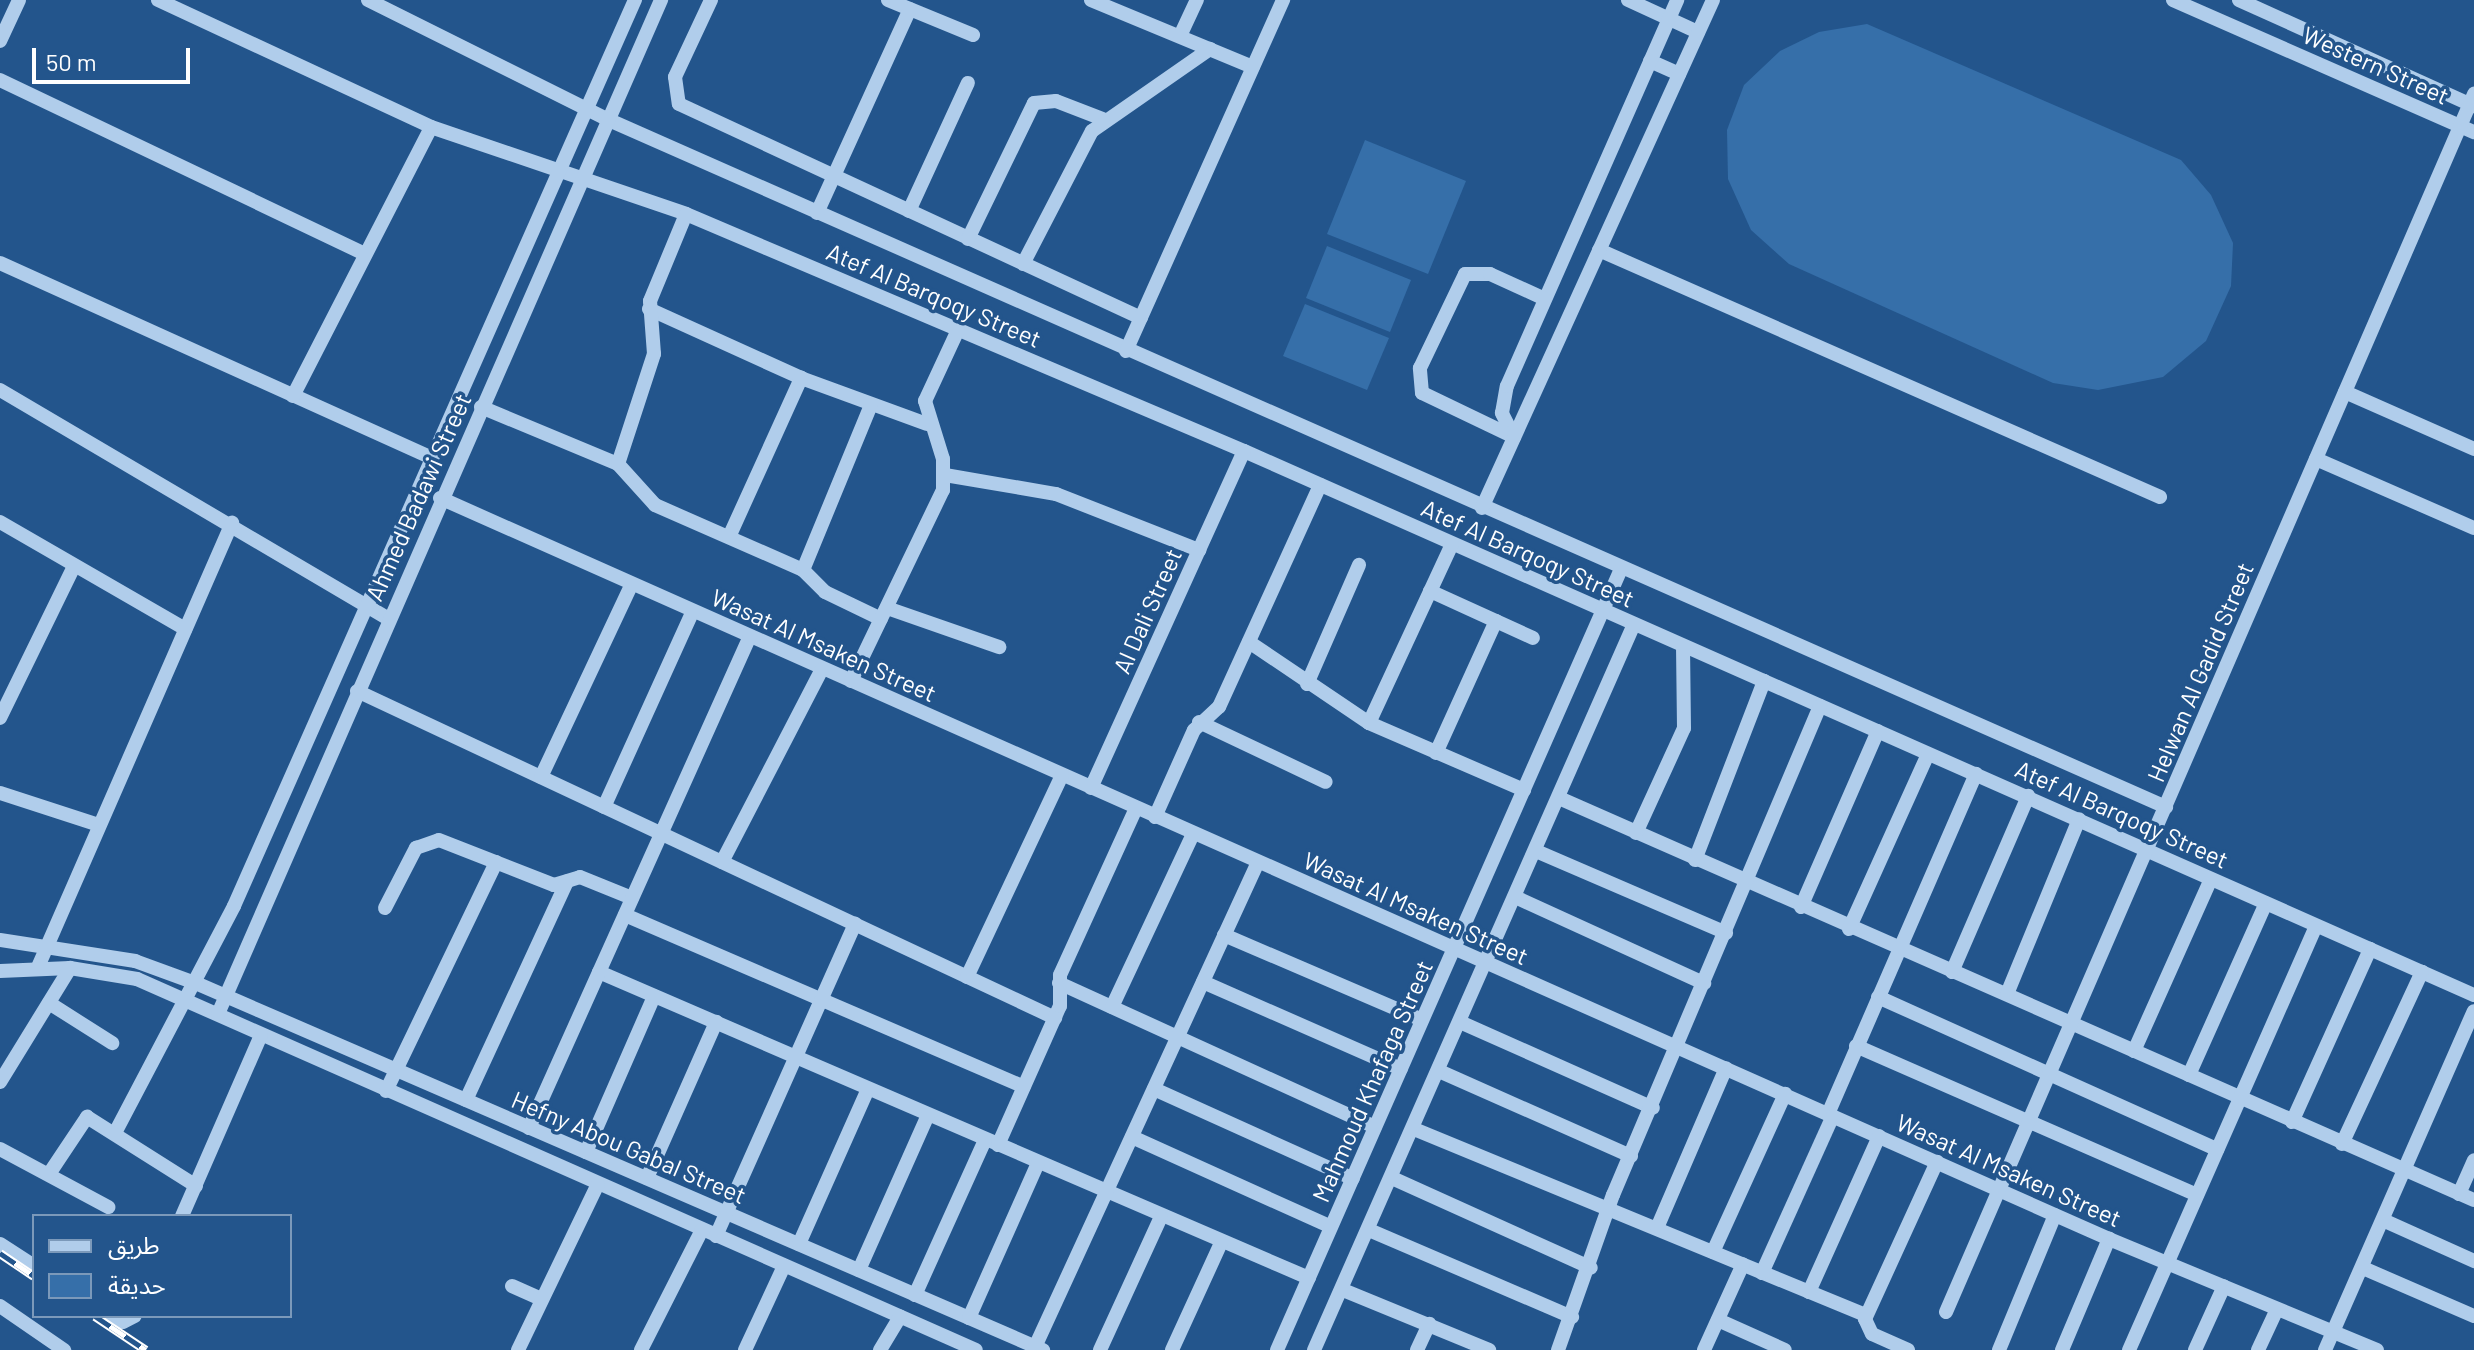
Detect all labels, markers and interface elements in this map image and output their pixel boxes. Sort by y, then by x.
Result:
street label: Western Street [2298,20,2454,110]
scale bar [36,32,194,82]
text: 50 m [46,47,97,76]
street label: Atef Al Barqoqy Street [822,237,1046,353]
street label: Ahmed Badawi Street [359,389,477,605]
street label: Atef Al Barqoqy Street [1417,493,1639,613]
street label: Al Dali Street [1107,544,1187,678]
street label: Helwan Al Gadid Street [2141,558,2259,786]
street label: Wasat Al Msaken Street [707,582,941,708]
street label: Atef Al Barqoqy Street [2011,754,2233,874]
street label: Wasat Al Msaken Street [1299,845,1533,971]
street label: Mahmoud Khafaga Street [1306,956,1438,1206]
street label: Hefny Abou Gabal Street [508,1085,750,1209]
street label: Wasat Al Msaken Street [1892,1107,2126,1233]
legend [32,1214,292,1318]
text: طريق [108,1230,160,1259]
text: حديقة [108,1270,166,1299]

